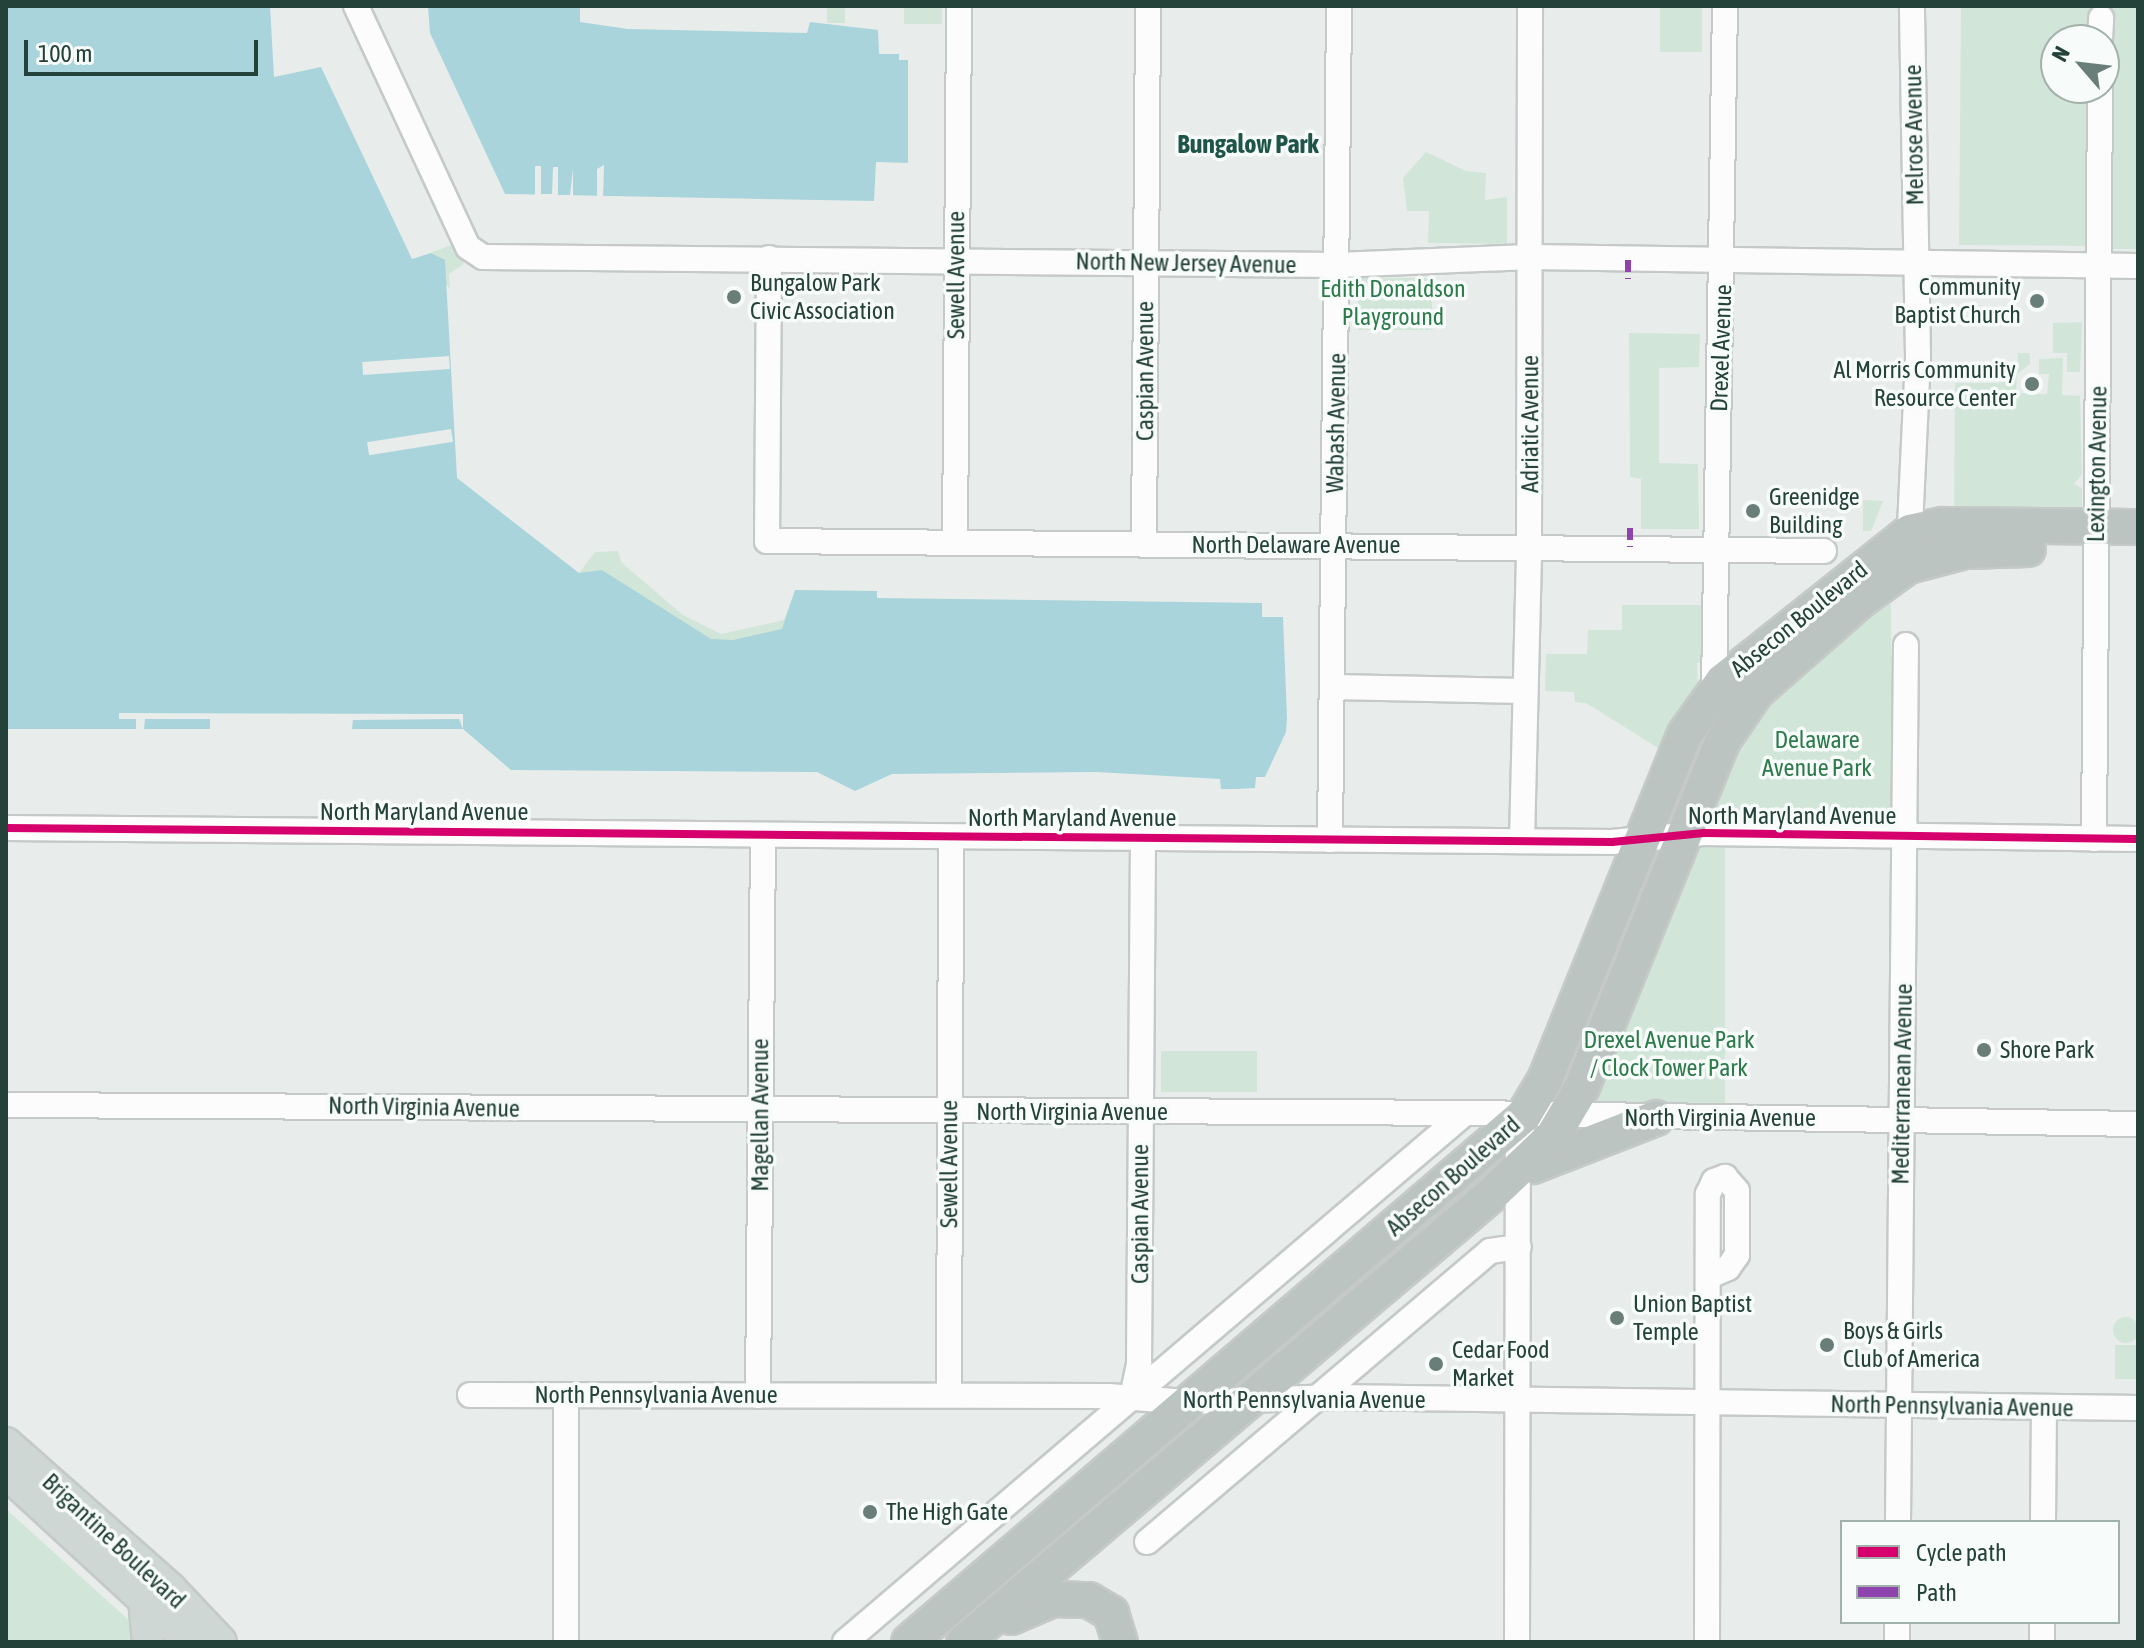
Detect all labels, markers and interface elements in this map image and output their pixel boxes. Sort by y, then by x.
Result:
scale bar [28,24,262,74]
north arrow [2040,24,2120,104]
text: 100 m [38,40,92,67]
text: N [2046,42,2075,66]
street label: Melrose Avenue [1898,64,1930,206]
district label: Bungalow Park [1177,129,1319,161]
street label: Sewell Avenue [942,211,970,339]
street label: North New Jersey Avenue [1075,247,1297,279]
place label: Bungalow Park Civic Association [750,269,895,325]
place label: Community Baptist Church [1894,273,2021,329]
park label: Edith Donaldson Playground [1320,275,1466,331]
street label: Drexel Avenue [1704,284,1738,412]
marker: Bungalow Park Civic Association [725,288,743,306]
marker: Community Baptist Church [2028,292,2046,310]
street label: Caspian Avenue [1131,301,1159,441]
street label: Wabash Avenue [1320,353,1352,493]
street label: Adriatic Avenue [1516,355,1544,493]
place label: Al Morris Community Resource Center [1834,356,2016,412]
marker: Al Morris Community Resource Center [2023,375,2041,393]
street label: Lexington Avenue [2081,386,2113,542]
place label: Greenidge Building [1769,483,1860,539]
marker: Greenidge Building [1744,502,1762,520]
street label: North Delaware Avenue [1192,531,1400,559]
street label: Absecon Boulevard [1725,555,1873,683]
park label: Delaware Avenue Park [1762,726,1872,782]
street label: North Maryland Avenue [320,798,528,826]
street label: North Maryland Avenue [1688,802,1896,830]
street label: North Maryland Avenue [968,804,1176,832]
street label: Mediterranean Avenue [1886,983,1918,1185]
park label: Drexel Avenue Park / Clock Tower Park [1584,1026,1754,1082]
place label: Shore Park [2000,1036,2094,1064]
street label: Magellan Avenue [746,1038,774,1192]
marker: Shore Park [1975,1041,1993,1059]
street label: North Virginia Avenue [328,1091,520,1123]
street label: North Virginia Avenue [976,1098,1168,1126]
street label: Sewell Avenue [935,1100,963,1228]
street label: North Virginia Avenue [1624,1104,1816,1132]
street label: Absecon Boulevard [1380,1110,1526,1242]
street label: Caspian Avenue [1126,1144,1154,1284]
place label: Union Baptist Temple [1633,1290,1752,1346]
marker: Union Baptist Temple [1608,1309,1626,1327]
place label: Boys & Girls Club of America [1843,1317,1980,1373]
place label: Cedar Food Market [1452,1336,1550,1392]
marker: Boys & Girls Club of America [1818,1336,1836,1354]
marker: Cedar Food Market [1427,1355,1445,1373]
street label: North Pennsylvania Avenue [534,1381,778,1409]
street label: North Pennsylvania Avenue [1182,1386,1426,1414]
street label: North Pennsylvania Avenue [1830,1389,2074,1423]
street label: Brigantine Boulevard [36,1467,192,1615]
place label: The High Gate [886,1498,1008,1526]
marker: The High Gate [861,1503,879,1521]
legend [1840,1520,2120,1624]
text: Cycle path [1916,1539,2007,1566]
text: Path [1916,1579,1957,1606]

